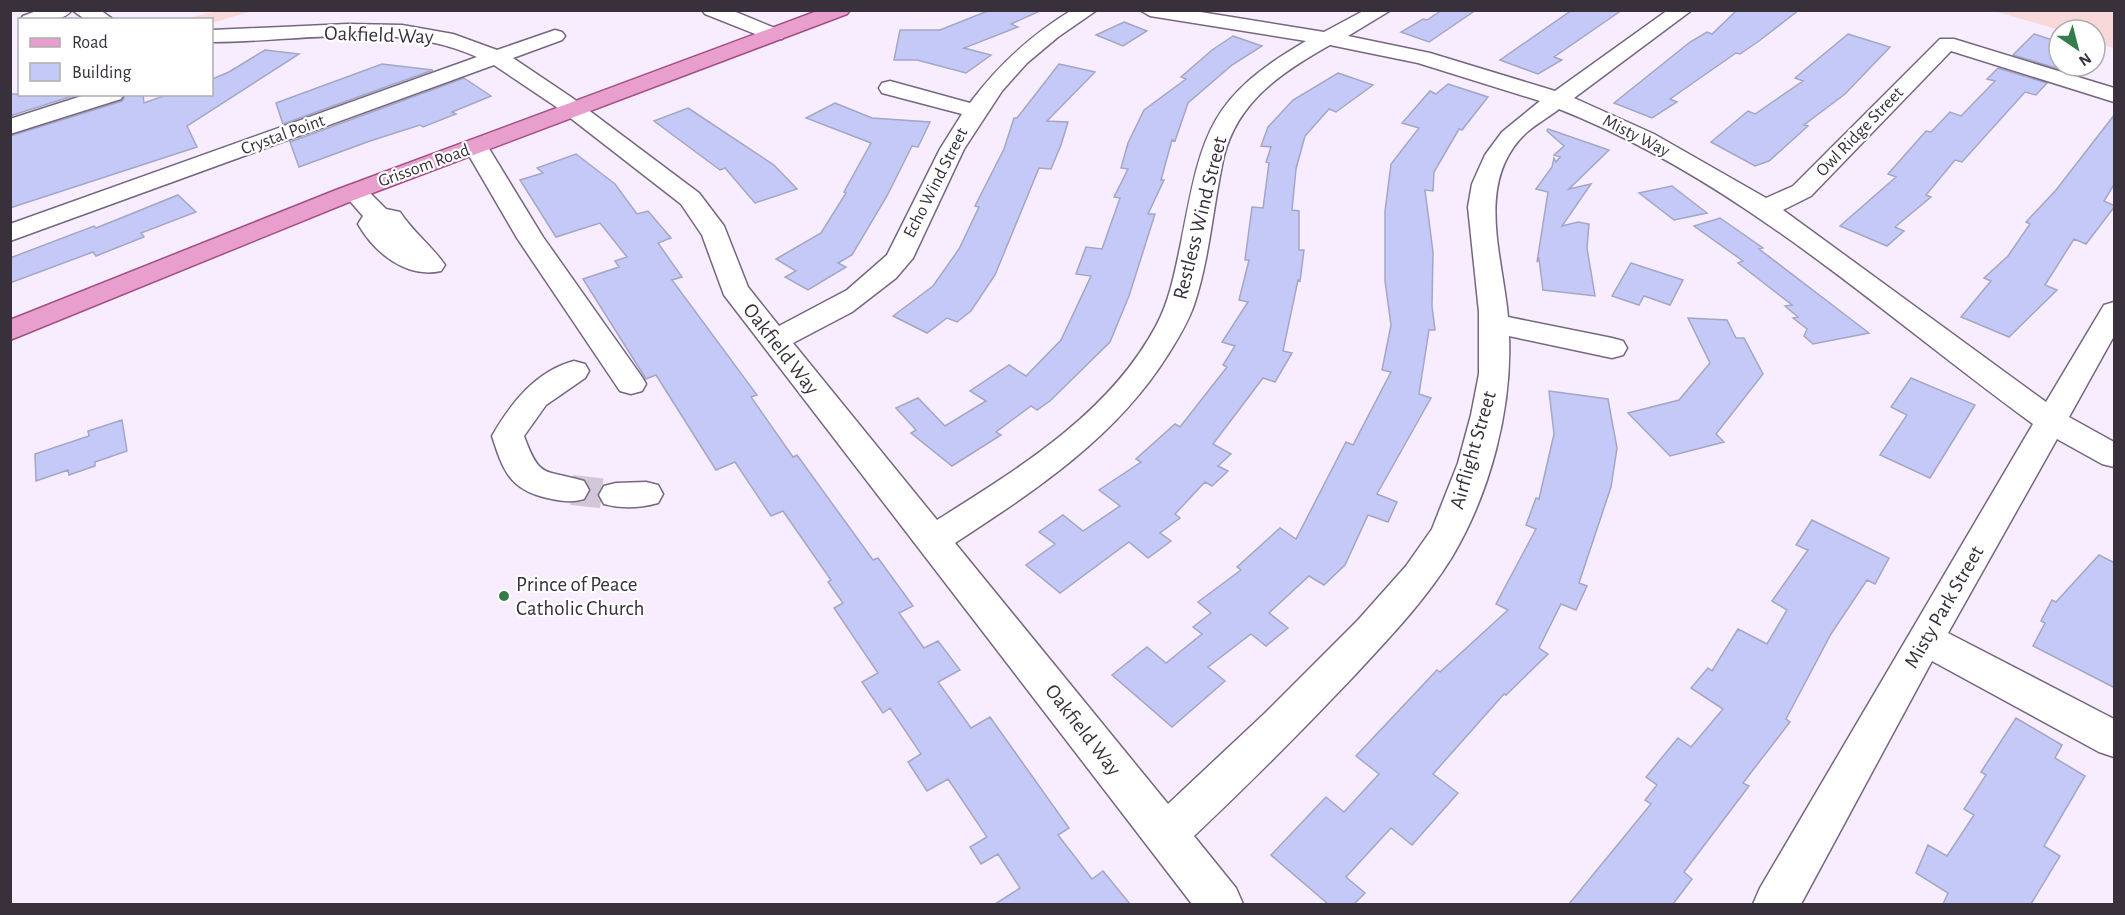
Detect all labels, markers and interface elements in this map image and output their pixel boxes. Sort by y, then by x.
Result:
legend [18,18,213,96]
north arrow [2047,18,2107,78]
street label: Oakfield Way [324,23,434,47]
text: Road [72,34,108,52]
text: N [2076,50,2094,69]
text: Building [72,64,132,82]
street label: Owl Ridge Street [1813,83,1907,180]
street label: Crystal Point [239,111,328,158]
street label: Misty Way [1600,112,1673,161]
street label: Echo Wind Street [901,125,972,241]
street label: Restless Wind Street [1170,134,1231,302]
street label: Grissom Road [376,141,472,191]
street label: Oakfield Way [739,299,823,399]
street label: Airflight Street [1446,388,1500,511]
street label: Misty Park Street [1900,542,1988,672]
place label: Prince of Peace Catholic Church [516,574,644,619]
marker: Prince of Peace Catholic Church [497,589,511,603]
street label: Oakfield Way [1041,680,1125,780]

